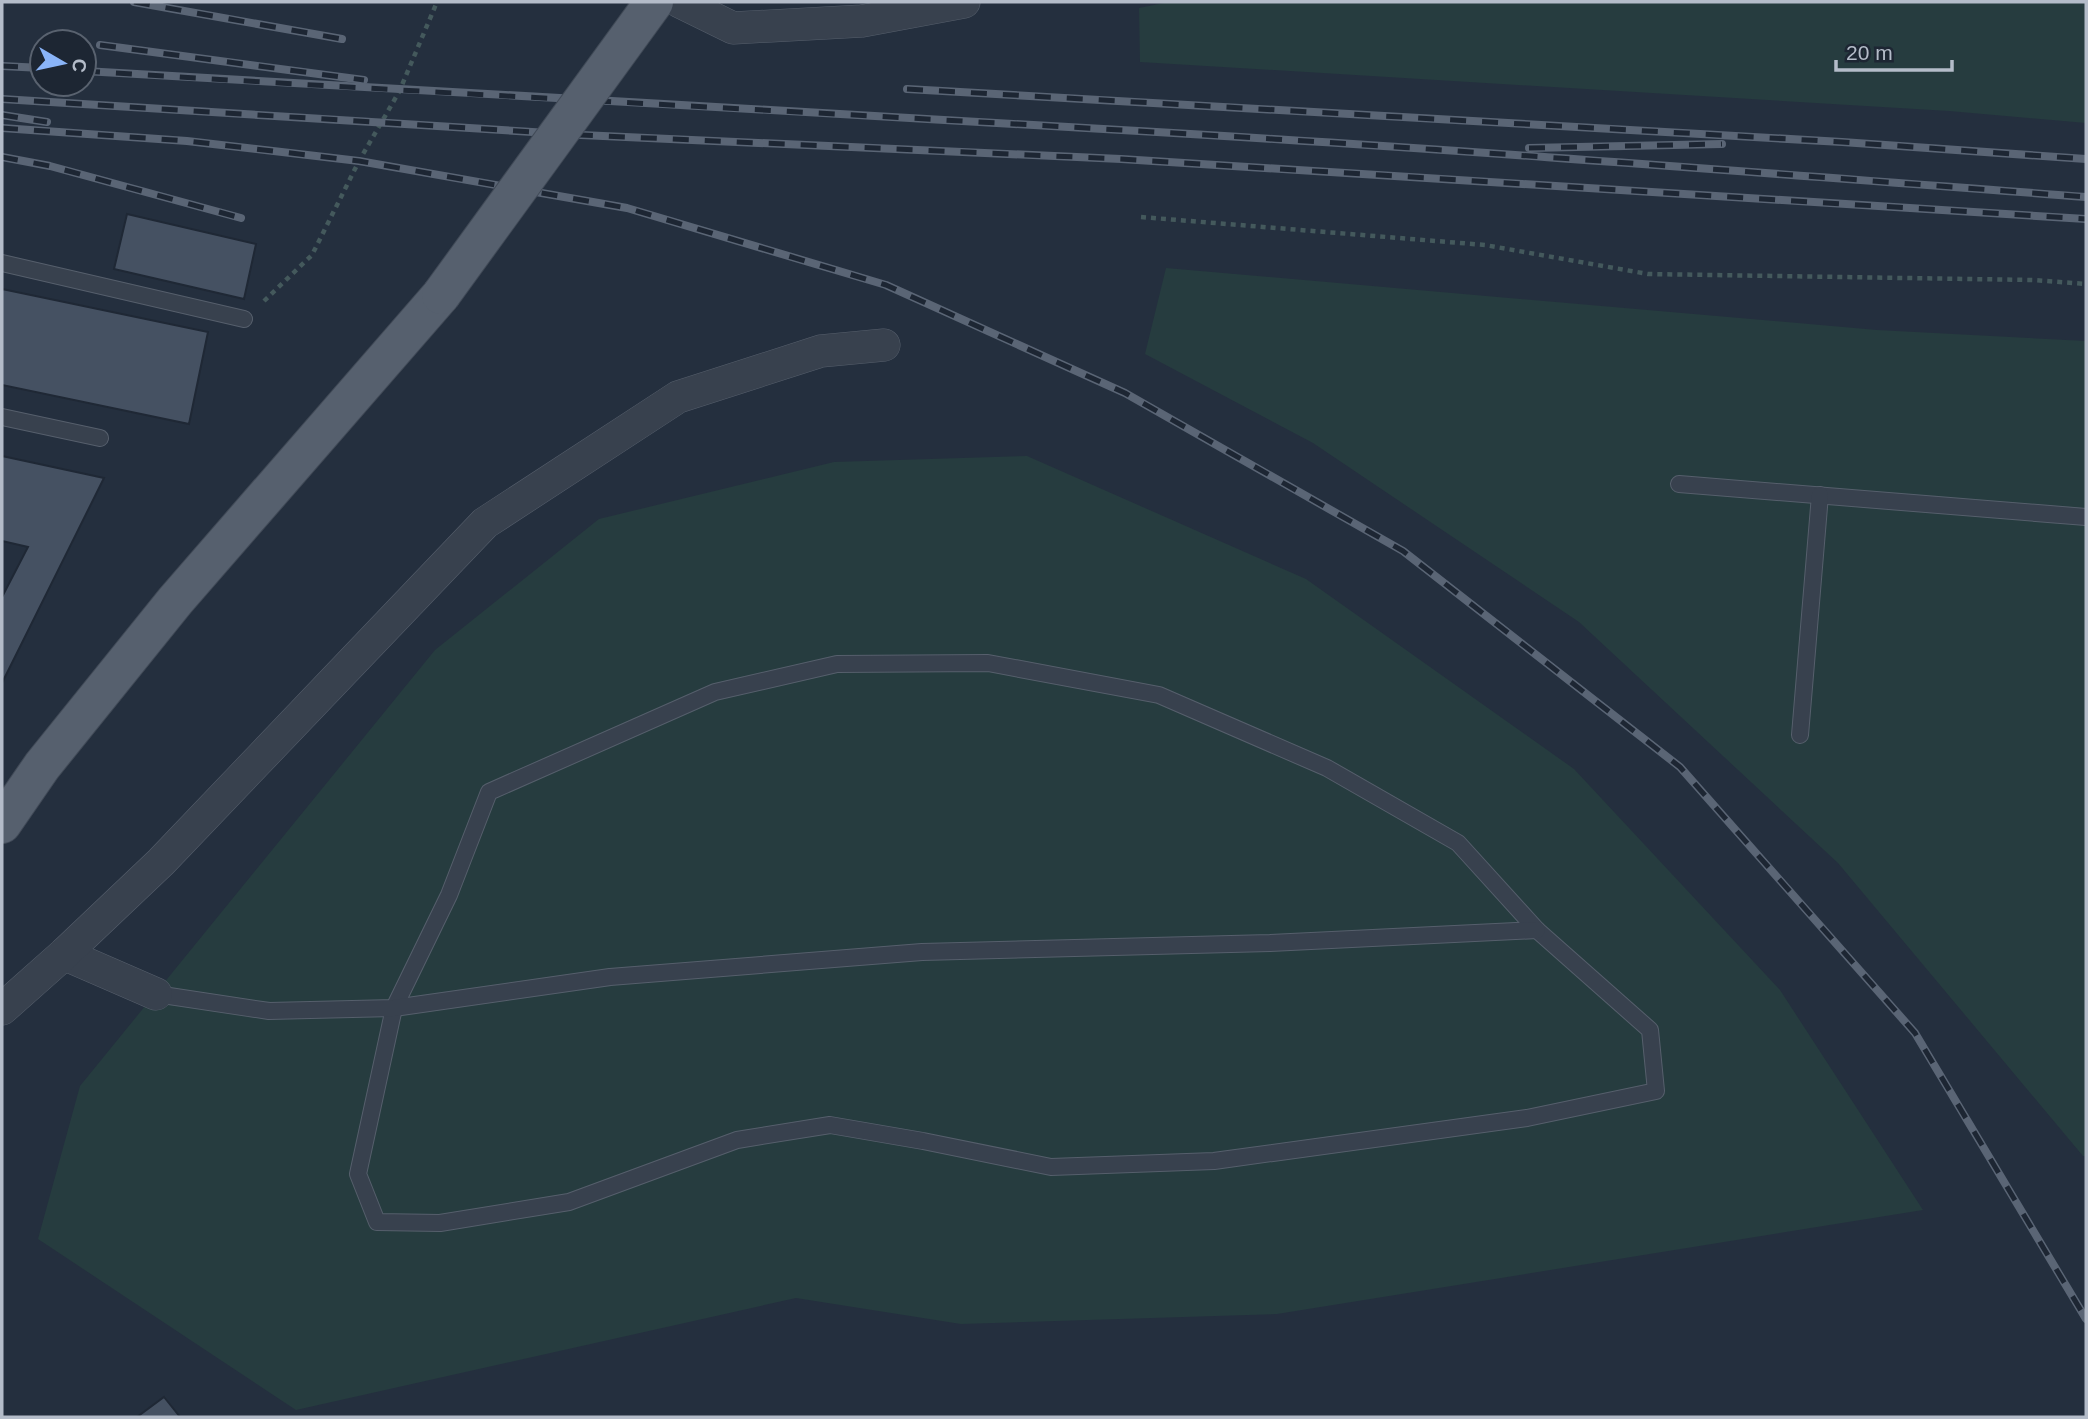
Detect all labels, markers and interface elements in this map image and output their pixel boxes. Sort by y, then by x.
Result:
north arrow [28,28,98,98]
scale bar [1836,28,1952,72]
text: 20 m [1846,41,1893,64]
text: С [68,57,91,74]

